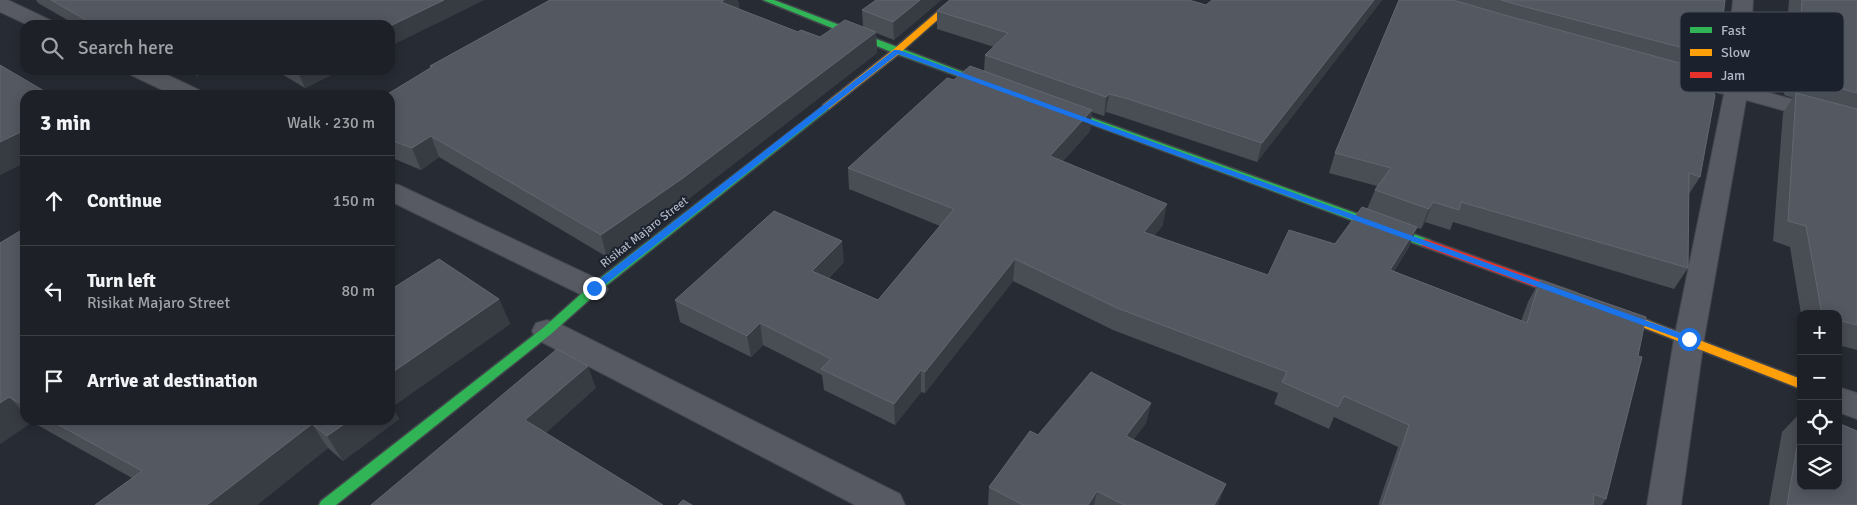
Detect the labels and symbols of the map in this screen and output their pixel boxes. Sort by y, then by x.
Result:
legend [1680,12,1844,92]
text: Fast [1721,22,1746,39]
text: Slow [1721,44,1750,61]
text: Jam [1721,67,1745,84]
street label: Risikat Majaro Street [597,193,691,271]
route end [583,277,606,300]
route start [1678,328,1701,351]

